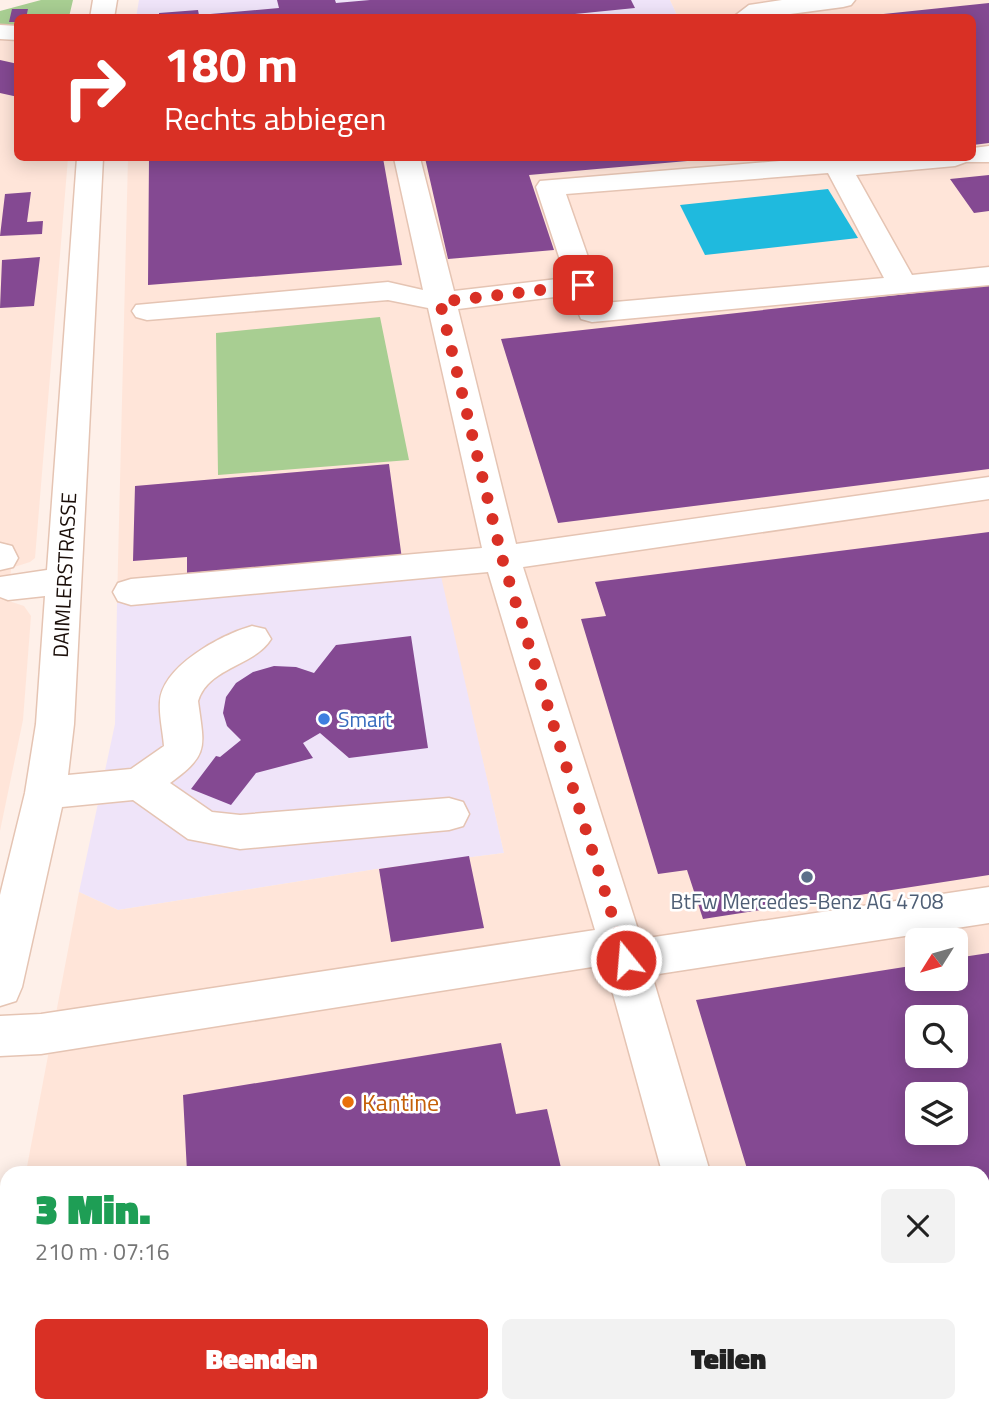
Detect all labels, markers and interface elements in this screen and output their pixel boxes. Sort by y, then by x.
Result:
text: 180 m [164,26,298,101]
icon: right [49,42,140,133]
text: Rechts abbiegen [164,94,386,142]
pin [553,255,613,315]
icon: arrive [564,266,602,304]
street label: DAIMLERSTRASSE [44,492,84,658]
place label: Smart [338,703,393,735]
marker: Smart [316,711,332,727]
marker: BtFw Mercedes-Benz AG 4708 [799,869,815,885]
place label: BtFw Mercedes-Benz AG 4708 [671,885,944,917]
position arrow [589,923,663,997]
north arrow [905,928,968,990]
map controls [905,928,968,1145]
button: search [905,1005,968,1068]
button: layers [905,1082,968,1145]
place label: Kantine [362,1084,439,1120]
marker: Kantine [340,1094,356,1110]
text: 3 Min. [35,1176,151,1240]
button: close [881,1189,955,1263]
text: 210 m · 07:16 [35,1234,170,1269]
button: Beenden [35,1319,488,1399]
button: Teilen [502,1319,955,1399]

